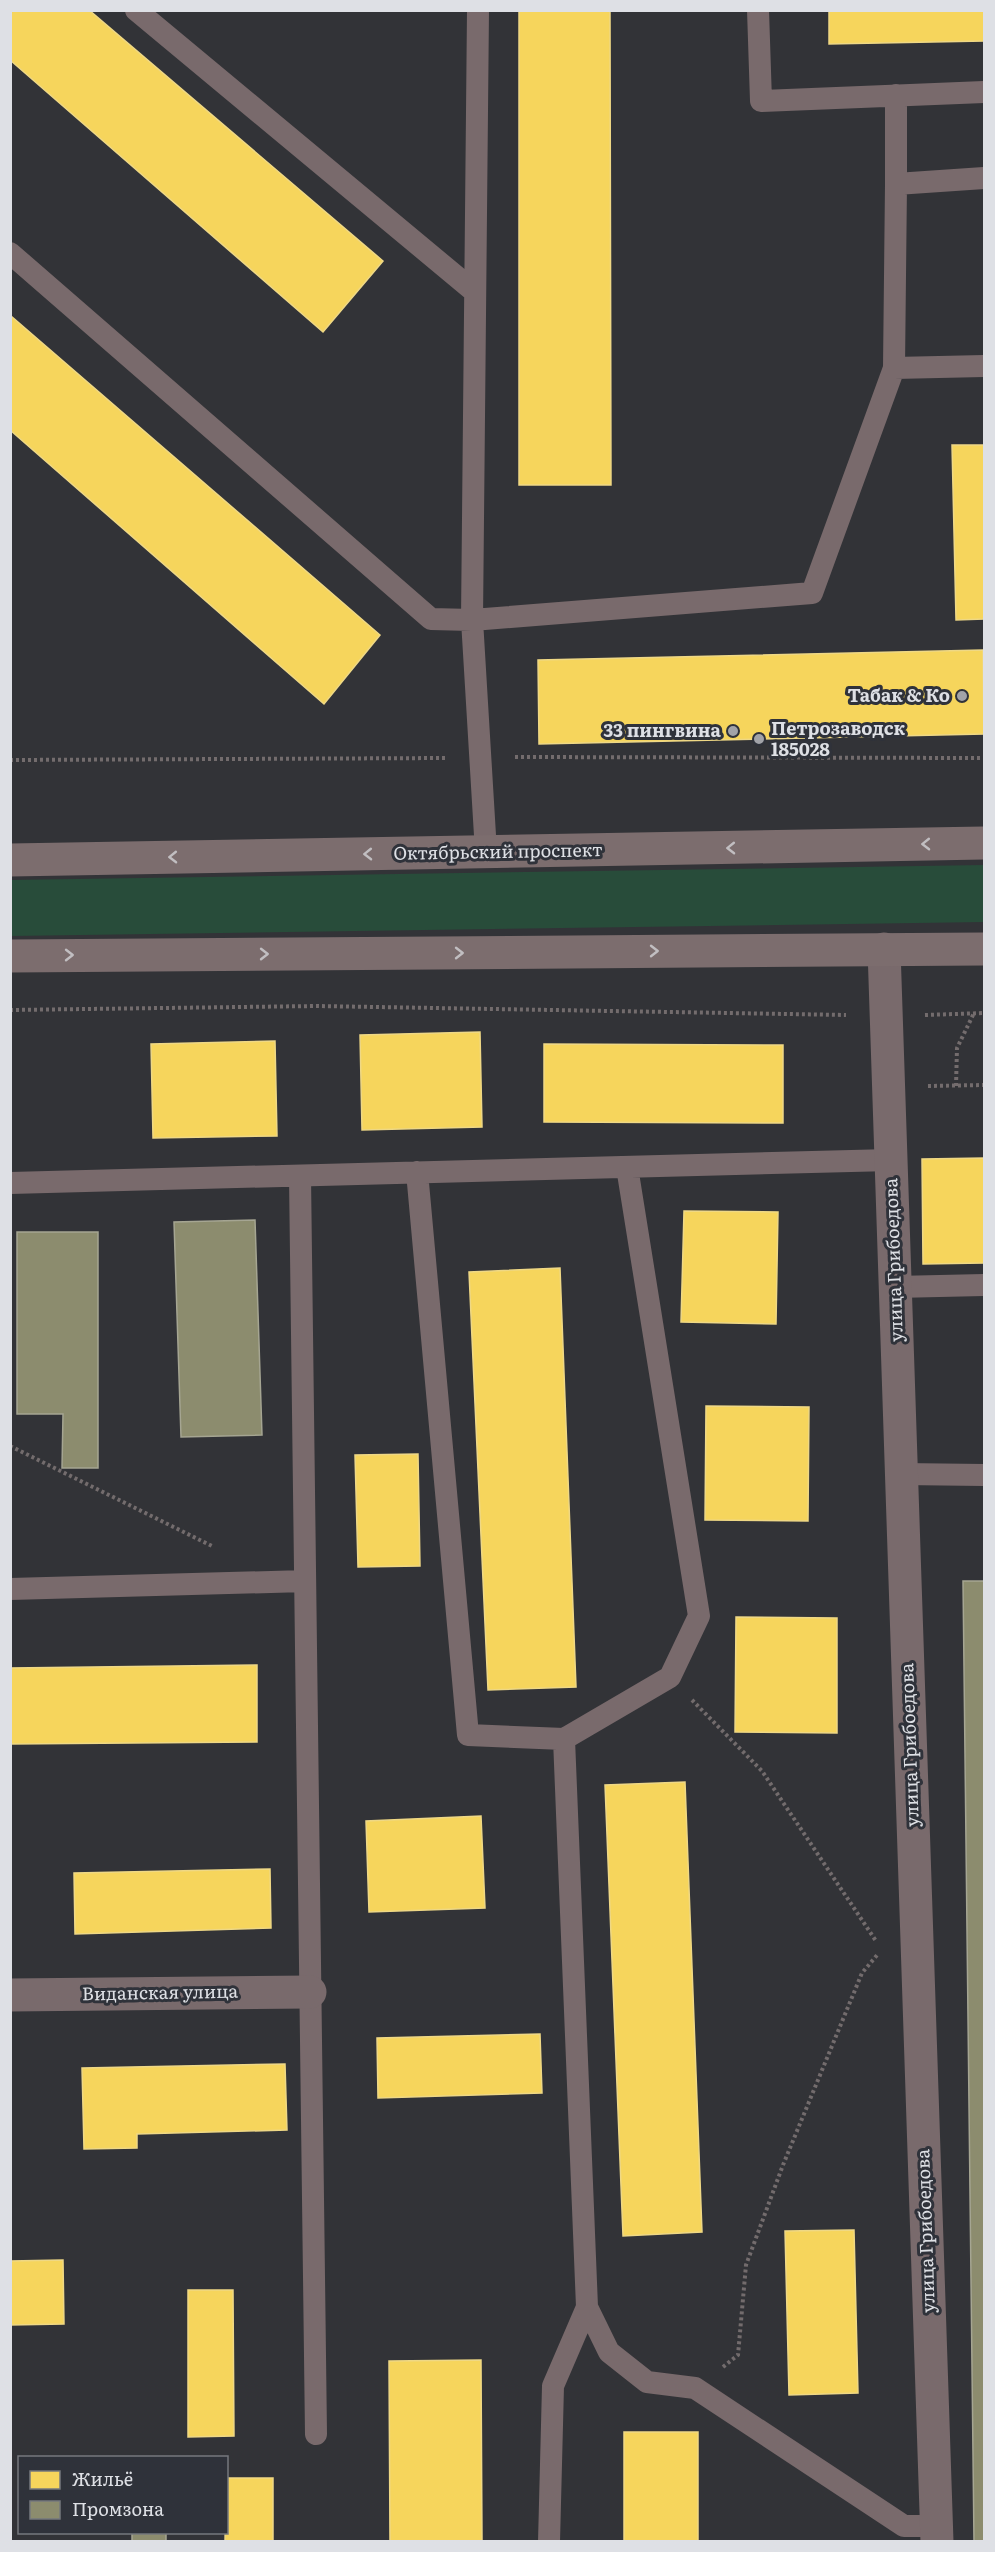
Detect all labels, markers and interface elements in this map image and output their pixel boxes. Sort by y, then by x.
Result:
place label: Табак & Ко [848,681,950,708]
marker: Табак & Ко [955,689,969,703]
place label: Петрозаводск 185028 [771,714,906,762]
place label: 33 пингвина [603,716,722,743]
marker: 33 пингвина [726,724,740,738]
marker: Петрозаводск 185028 [752,732,766,746]
street label: Октябрьский проспект [393,835,603,866]
one-way arrow [922,838,931,850]
one-way arrow [727,841,736,854]
one-way arrow [364,848,373,860]
one-way arrow [169,851,178,864]
one-way arrow [649,945,658,957]
one-way arrow [454,947,463,959]
one-way arrow [259,948,268,960]
one-way arrow [64,949,73,961]
street label: улица Грибоедова [876,1177,909,1342]
street label: улица Грибоедова [892,1662,925,1827]
street label: Виданская улица [82,1977,239,2006]
street label: улица Грибоедова [908,2148,941,2313]
legend [18,2456,228,2534]
text: Жильё [72,2465,133,2492]
text: Промзона [72,2495,164,2522]

